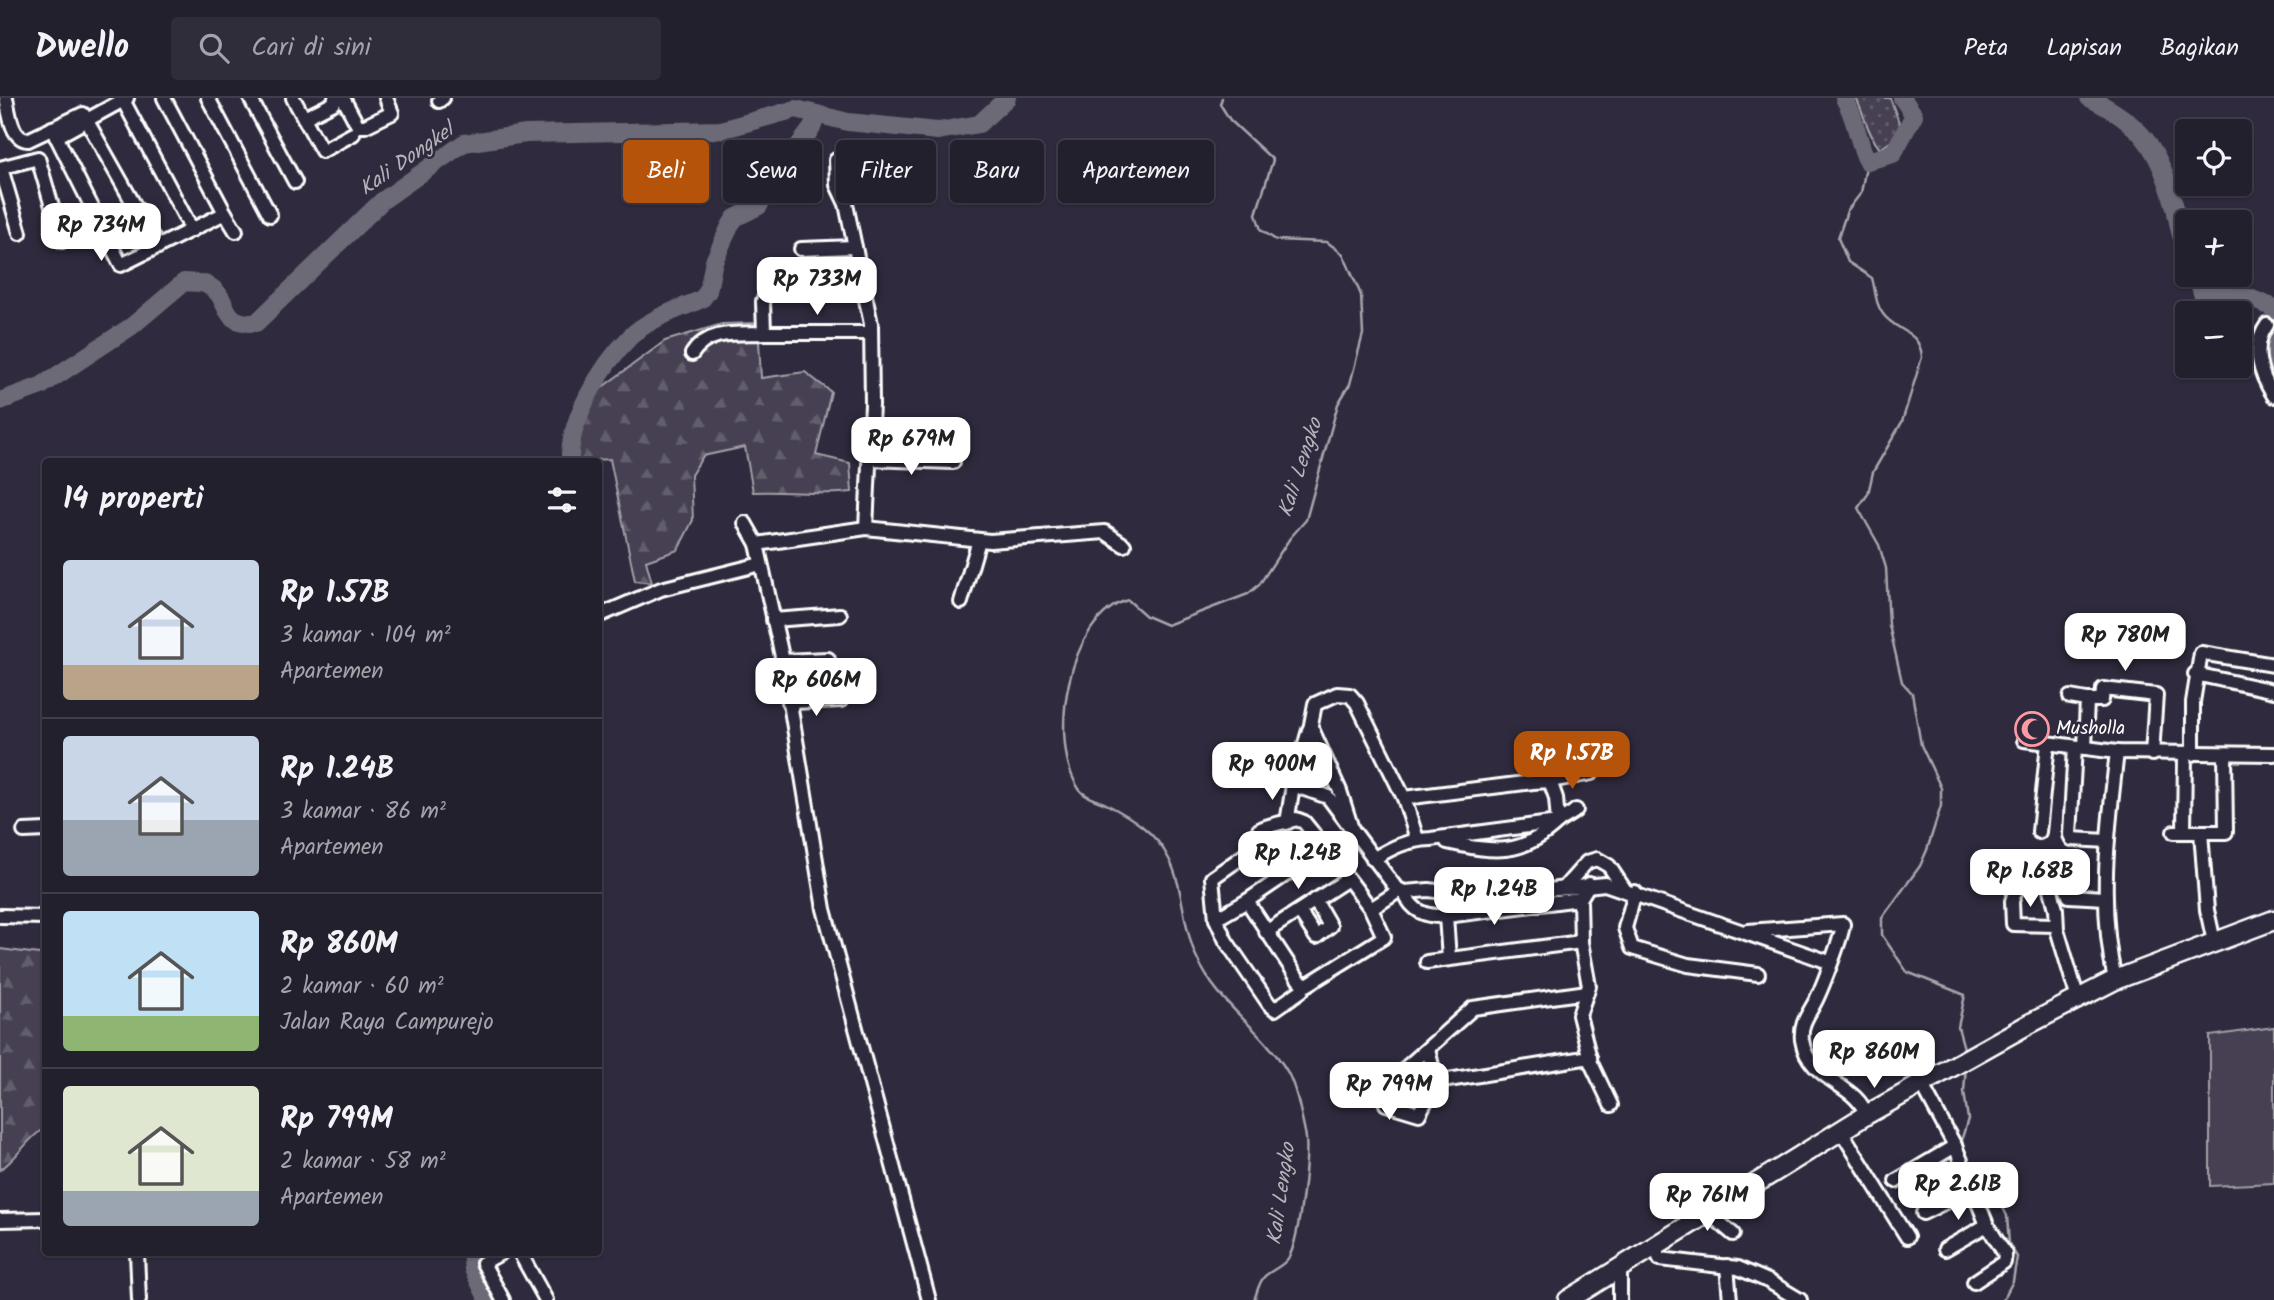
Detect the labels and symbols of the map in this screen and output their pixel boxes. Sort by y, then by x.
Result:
water label: Kali Dongkel [353,113,464,205]
pin: Rp 734M [36,204,166,263]
pin: Rp 733M [752,258,882,317]
water label: Kali Lengko [1270,413,1333,522]
pin: Rp 679M [846,418,976,477]
pin: Rp 780M [2060,614,2190,673]
pin: Rp 606M [751,658,881,718]
mosque icon: Musholla [2013,710,2051,748]
place label: Musholla [2056,714,2125,744]
pin: Rp 1.57B [1500,732,1644,791]
pin: Rp 900M [1207,742,1337,802]
pin: Rp 1.24B [1226,832,1370,891]
pin: Rp 1.68B [1958,850,2102,909]
pin: Rp 1.24B [1422,868,1566,927]
pin: Rp 860M [1809,1030,1939,1090]
pin: Rp 799M [1324,1062,1454,1122]
water label: Kali Lengko [1259,1140,1306,1247]
pin: Rp 2.61B [1886,1162,2030,1222]
pin: Rp 761M [1642,1174,1772,1233]

